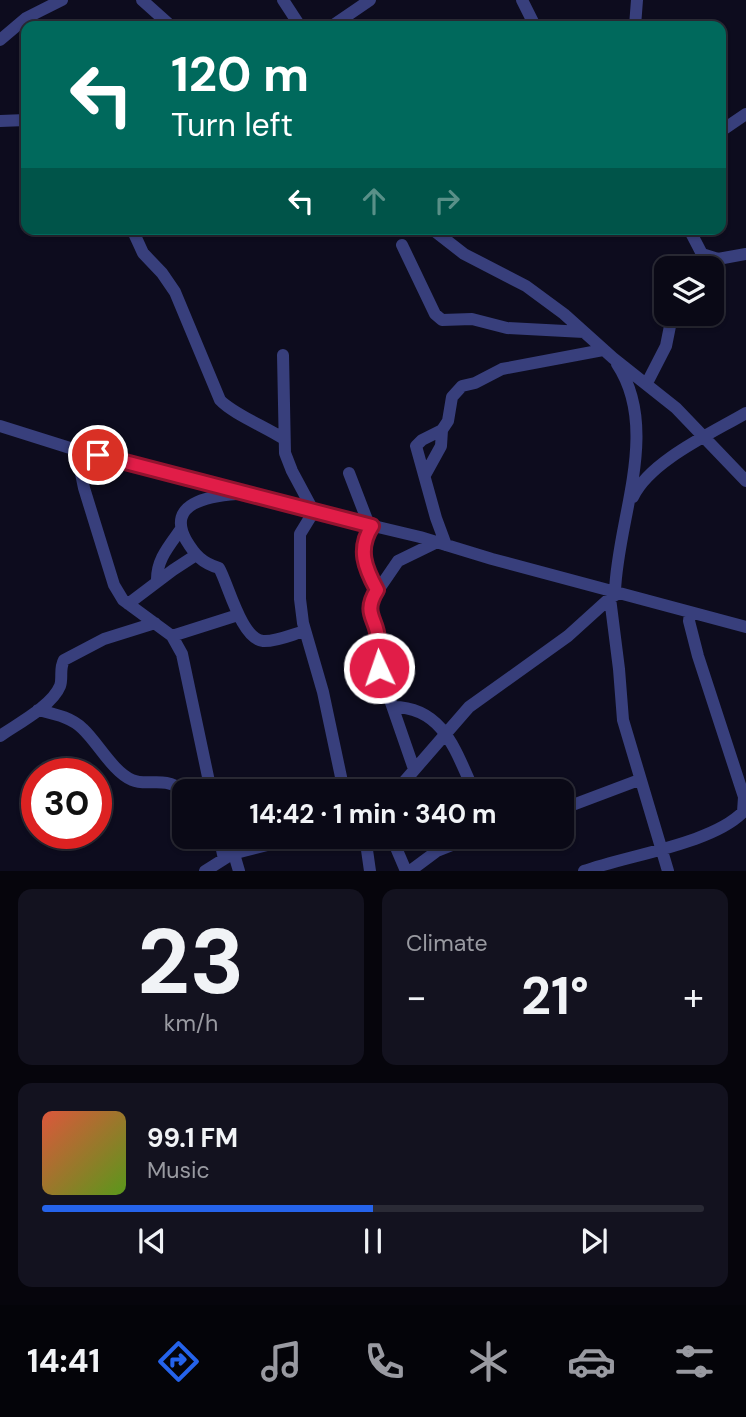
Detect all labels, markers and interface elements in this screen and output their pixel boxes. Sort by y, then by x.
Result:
text: 120 m [171,42,309,106]
icon: left [56,49,147,140]
text: Turn left [171,104,293,146]
icon: left [282,182,320,220]
icon: ahead [355,182,393,220]
icon: right [428,182,466,220]
map controls [654,256,724,326]
button: layers [654,256,724,326]
pin [68,425,128,485]
icon: arrive [79,436,117,474]
position arrow [342,631,416,705]
speed limit sign: 30 [21,758,112,849]
text: 14:42 · 1 min · 340 m [249,797,497,831]
text: 23 [137,903,245,1021]
text: Climate [406,928,488,958]
text: 21° [521,962,589,1030]
text: − [406,972,427,1022]
text: + [683,972,704,1022]
text: km/h [164,1008,218,1038]
text: 99.1 FM [147,1121,238,1155]
text: Music [147,1155,210,1185]
icon: previous [133,1222,171,1260]
icon: pause [354,1222,392,1260]
icon: next [575,1222,613,1260]
icon: directions [154,1337,203,1386]
icon: music [257,1337,306,1386]
icon: phone [360,1337,409,1386]
icon: climate [464,1337,513,1386]
icon: car [567,1337,616,1386]
icon: filters [670,1337,719,1386]
text: 14:41 [27,1340,100,1382]

